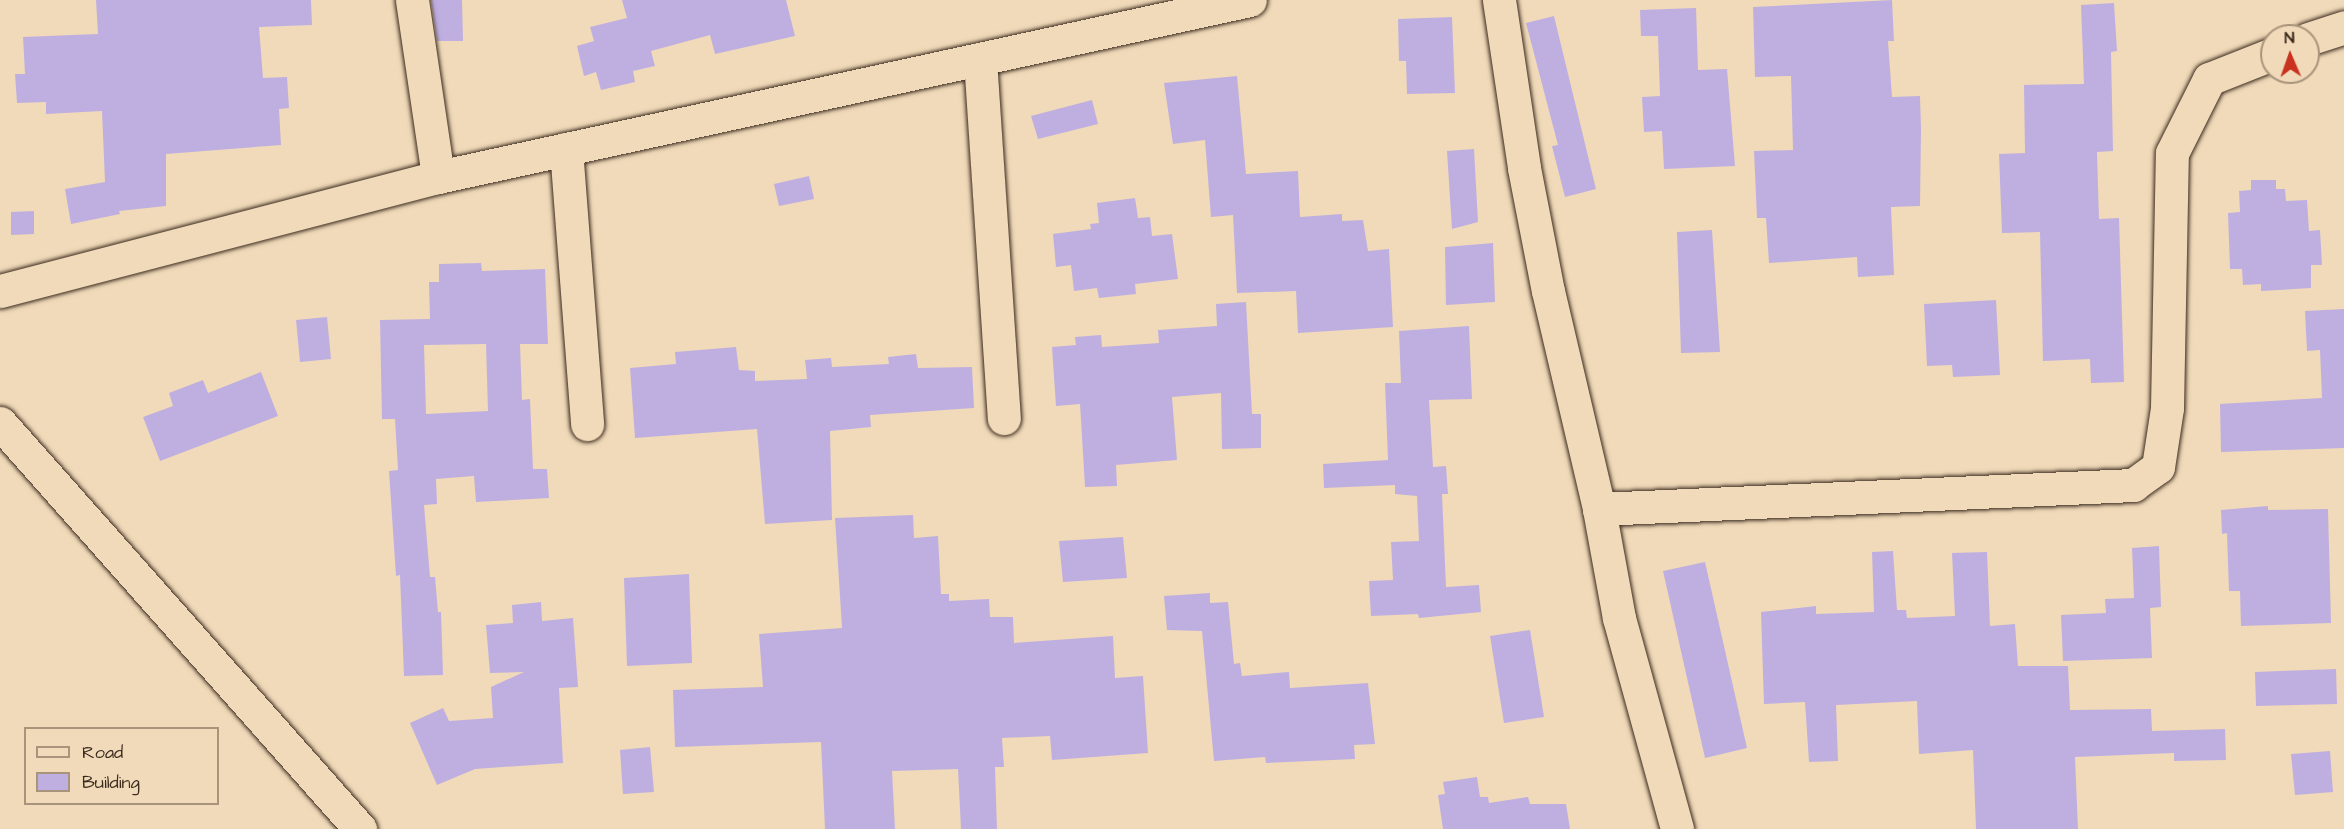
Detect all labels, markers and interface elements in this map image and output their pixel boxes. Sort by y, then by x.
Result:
north arrow [2260,24,2320,84]
text: N [2284,27,2295,49]
legend [24,727,219,805]
text: Road [82,740,123,765]
text: Building [82,770,140,795]

